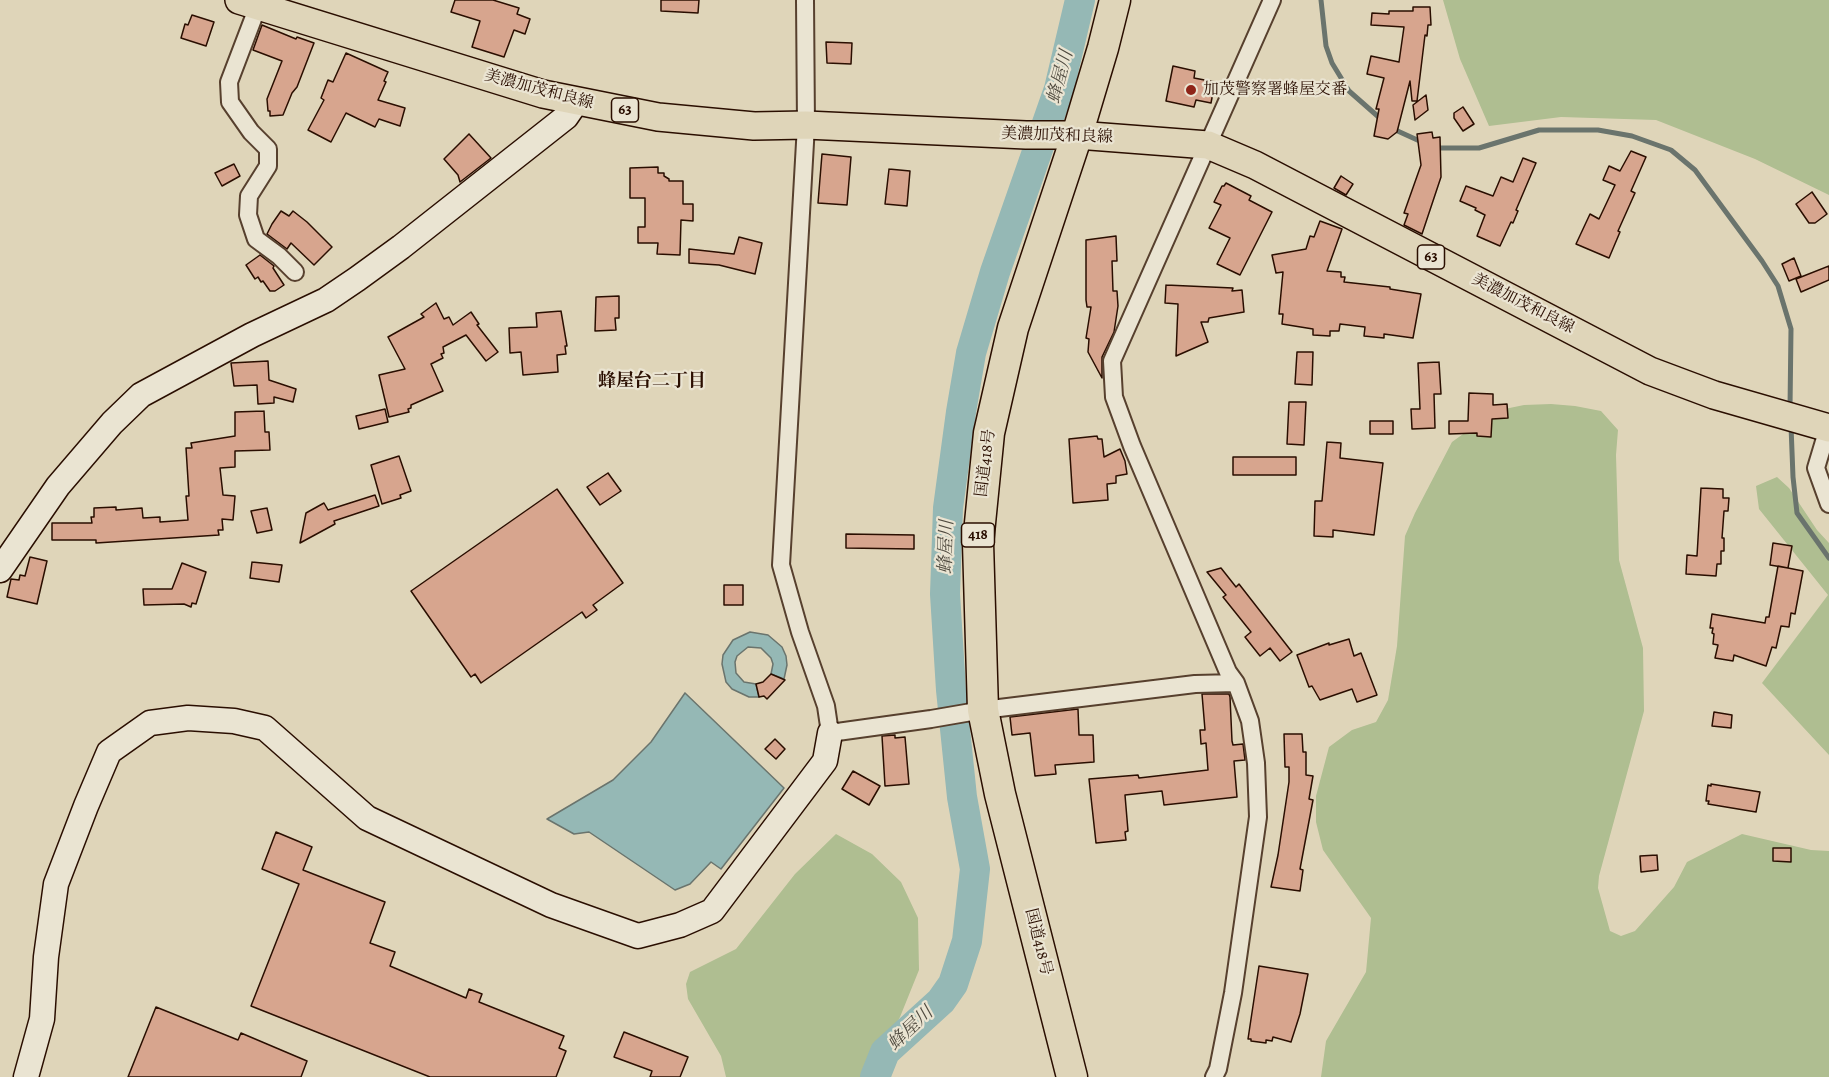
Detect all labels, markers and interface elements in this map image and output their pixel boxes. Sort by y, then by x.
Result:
water label: 蜂屋川 [1044,48,1078,106]
street label: 美濃加茂和良線 [482,66,596,114]
place label: 加茂警察署蜂屋交番 [1203,80,1347,100]
marker: 加茂警察署蜂屋交番 [1184,83,1198,97]
road number: 63 [612,98,638,122]
street label: 美濃加茂和良線 [1001,124,1113,148]
road number: 63 [1418,245,1444,269]
street label: 美濃加茂和良線 [1469,270,1577,338]
district label: 蜂屋台二丁目 [598,371,706,393]
street label: 国道418号 [972,428,1000,498]
water label: 蜂屋川 [935,520,959,574]
road number: 418 [962,523,994,547]
street label: 国道418号 [1020,906,1056,978]
water label: 蜂屋川 [884,1003,938,1055]

